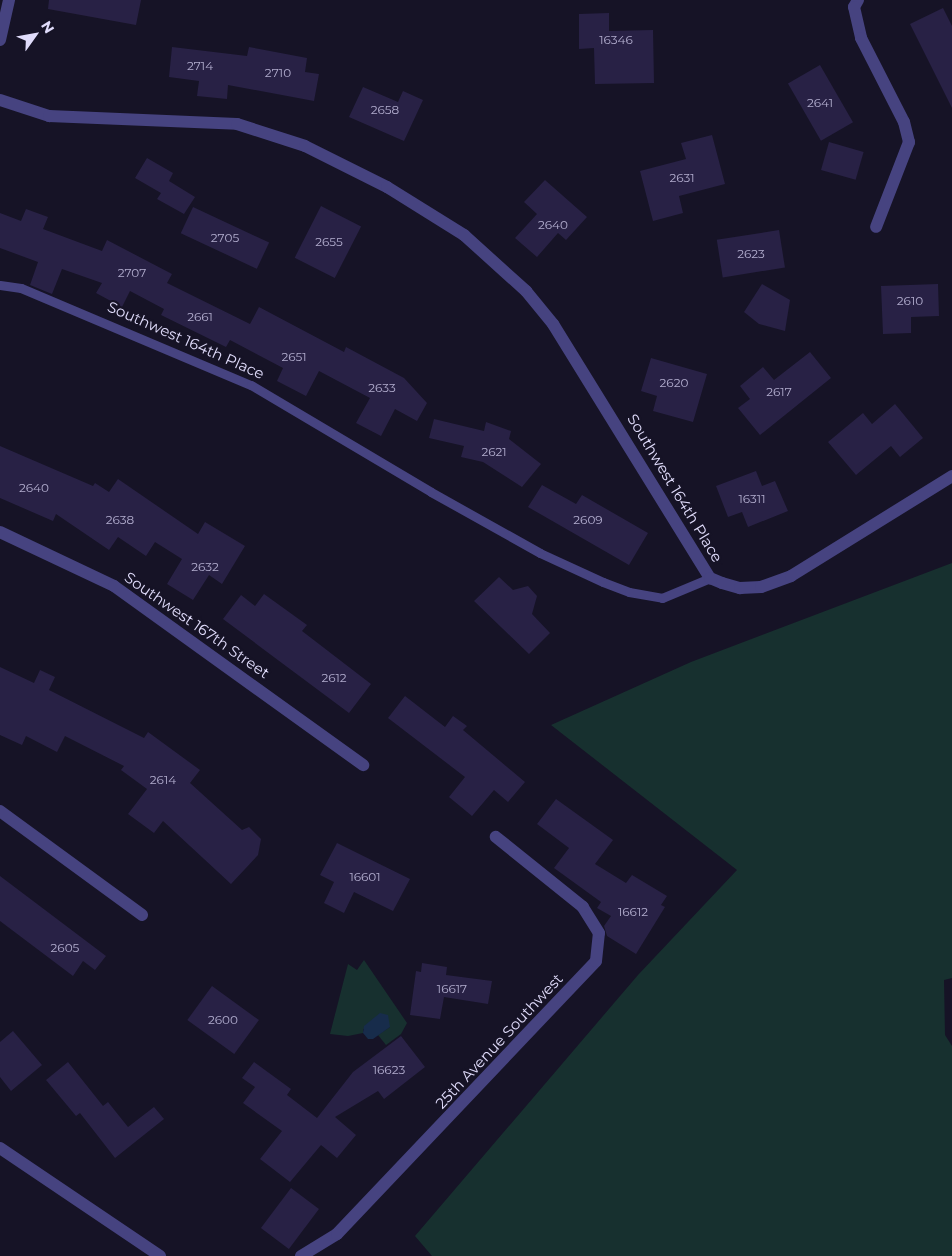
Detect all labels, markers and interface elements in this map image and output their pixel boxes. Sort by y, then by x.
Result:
north arrow [10,10,60,60]
text: N [37,17,58,37]
house number: 16346 [599,33,633,47]
house number: 2714 [187,59,213,73]
house number: 2710 [265,66,291,80]
house number: 2641 [807,96,833,110]
house number: 2658 [371,103,399,117]
house number: 2631 [669,171,695,185]
house number: 2640 [538,218,568,232]
house number: 2705 [211,231,239,245]
house number: 2655 [315,235,343,249]
house number: 2623 [737,247,765,261]
house number: 2707 [118,266,146,280]
house number: 2610 [897,294,923,308]
street label: Southwest 164th Place [105,297,267,383]
house number: 2661 [187,310,213,324]
house number: 2651 [281,350,307,364]
house number: 2620 [660,376,688,390]
house number: 2633 [368,381,396,395]
house number: 2617 [766,385,792,399]
street label: Southwest 164th Place [624,411,726,565]
house number: 2621 [481,445,507,459]
house number: 2640 [19,481,49,495]
house number: 16311 [738,492,766,506]
house number: 2638 [106,513,134,527]
house number: 2609 [573,513,603,527]
house number: 2632 [191,560,219,574]
street label: Southwest 167th Street [121,568,273,682]
house number: 2612 [321,671,347,685]
house number: 2614 [150,773,176,787]
house number: 16601 [349,870,381,884]
house number: 16612 [618,905,648,919]
house number: 2605 [51,941,79,955]
street label: 25th Avenue Southwest [432,970,566,1112]
house number: 16617 [437,982,467,996]
house number: 2600 [208,1013,238,1027]
house number: 16623 [373,1063,405,1077]

